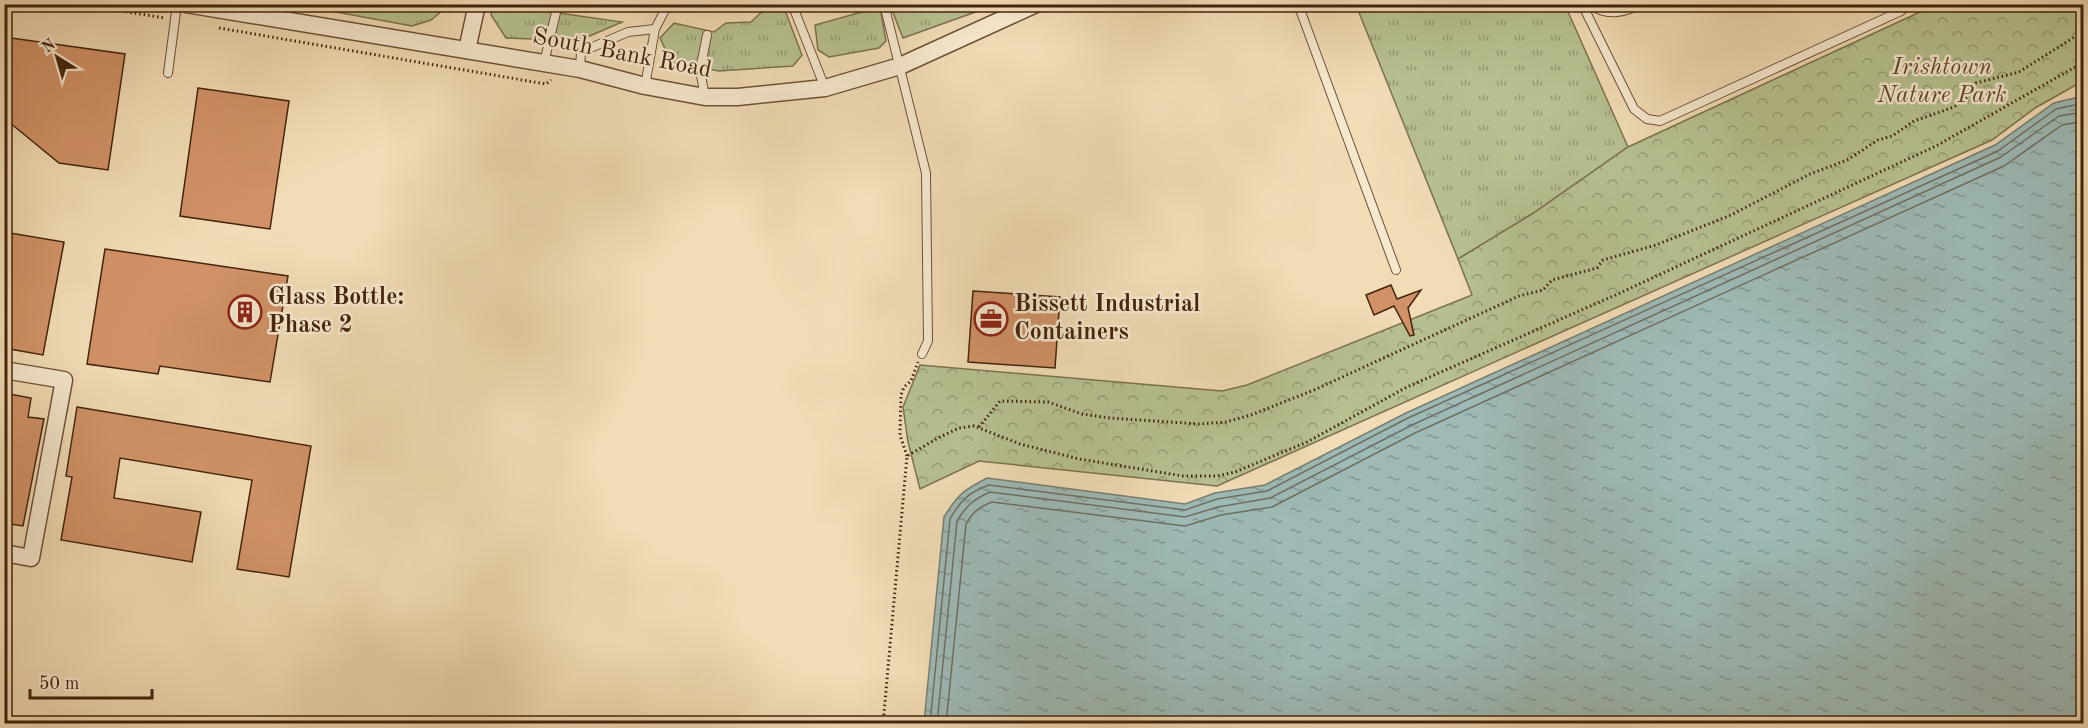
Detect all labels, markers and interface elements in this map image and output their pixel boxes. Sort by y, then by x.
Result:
street label: South Bank Road [530,25,714,83]
north arrow [27,27,87,87]
text: N [39,36,59,57]
park label: Irishtown Nature Park [1876,56,2007,108]
place label: Glass Bottle: Phase 2 [268,286,404,338]
place label: Bissett Industrial Containers [1014,293,1200,345]
building icon: Glass Bottle: Phase 2 [227,294,263,330]
office icon: Bissett Industrial Containers [973,301,1009,337]
scale bar [30,662,152,700]
text: 50 m [39,675,79,693]

